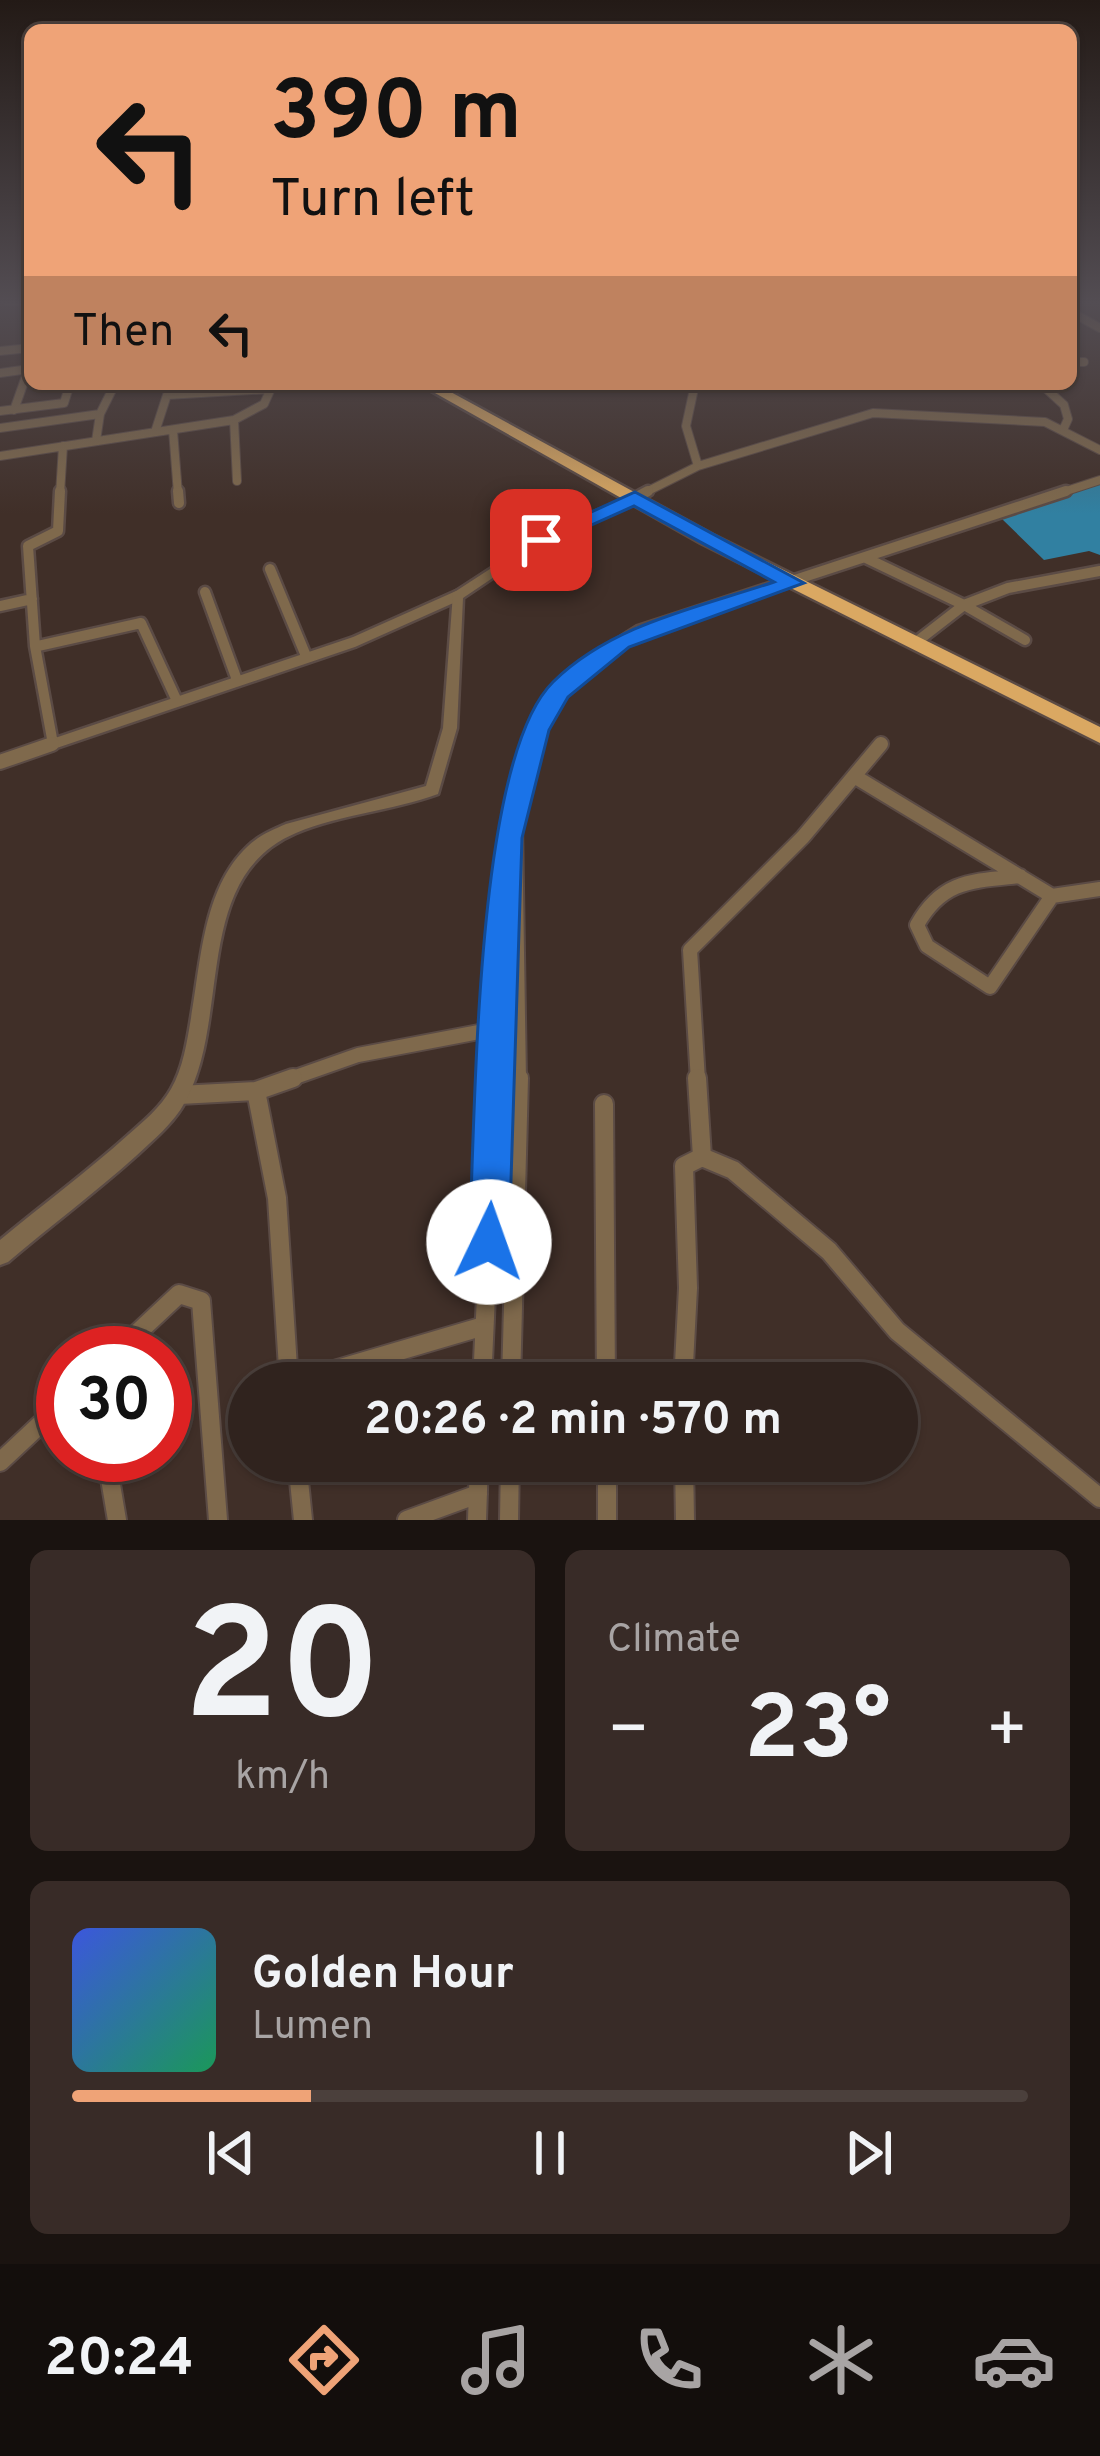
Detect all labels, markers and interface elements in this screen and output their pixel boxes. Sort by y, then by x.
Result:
text: 390 m [270,63,522,169]
icon: left [72,72,228,228]
text: Turn left [270,167,475,236]
icon: left [198,300,264,366]
text: Then [72,305,174,362]
pin [490,489,592,591]
icon: arrive [508,507,574,573]
position arrow [426,1179,552,1305]
speed limit sign: 30 [36,1326,192,1482]
text: 20:26 · 2 min · 570 m [364,1393,782,1450]
text: 20 [184,1577,381,1775]
text: Climate [607,1617,741,1666]
text: 23° [744,1677,891,1790]
text: − [607,1692,650,1775]
text: + [985,1692,1028,1775]
text: km/h [235,1754,330,1803]
text: Golden Hour [252,1947,514,2004]
text: Lumen [252,2004,373,2053]
icon: previous [198,2120,264,2186]
icon: pause [517,2120,583,2186]
icon: next [836,2120,902,2186]
icon: directions [282,2318,366,2402]
icon: music [454,2318,538,2402]
icon: phone [627,2318,711,2402]
icon: climate [799,2318,883,2402]
icon: car [972,2318,1056,2402]
text: 20:24 [44,2326,194,2395]

